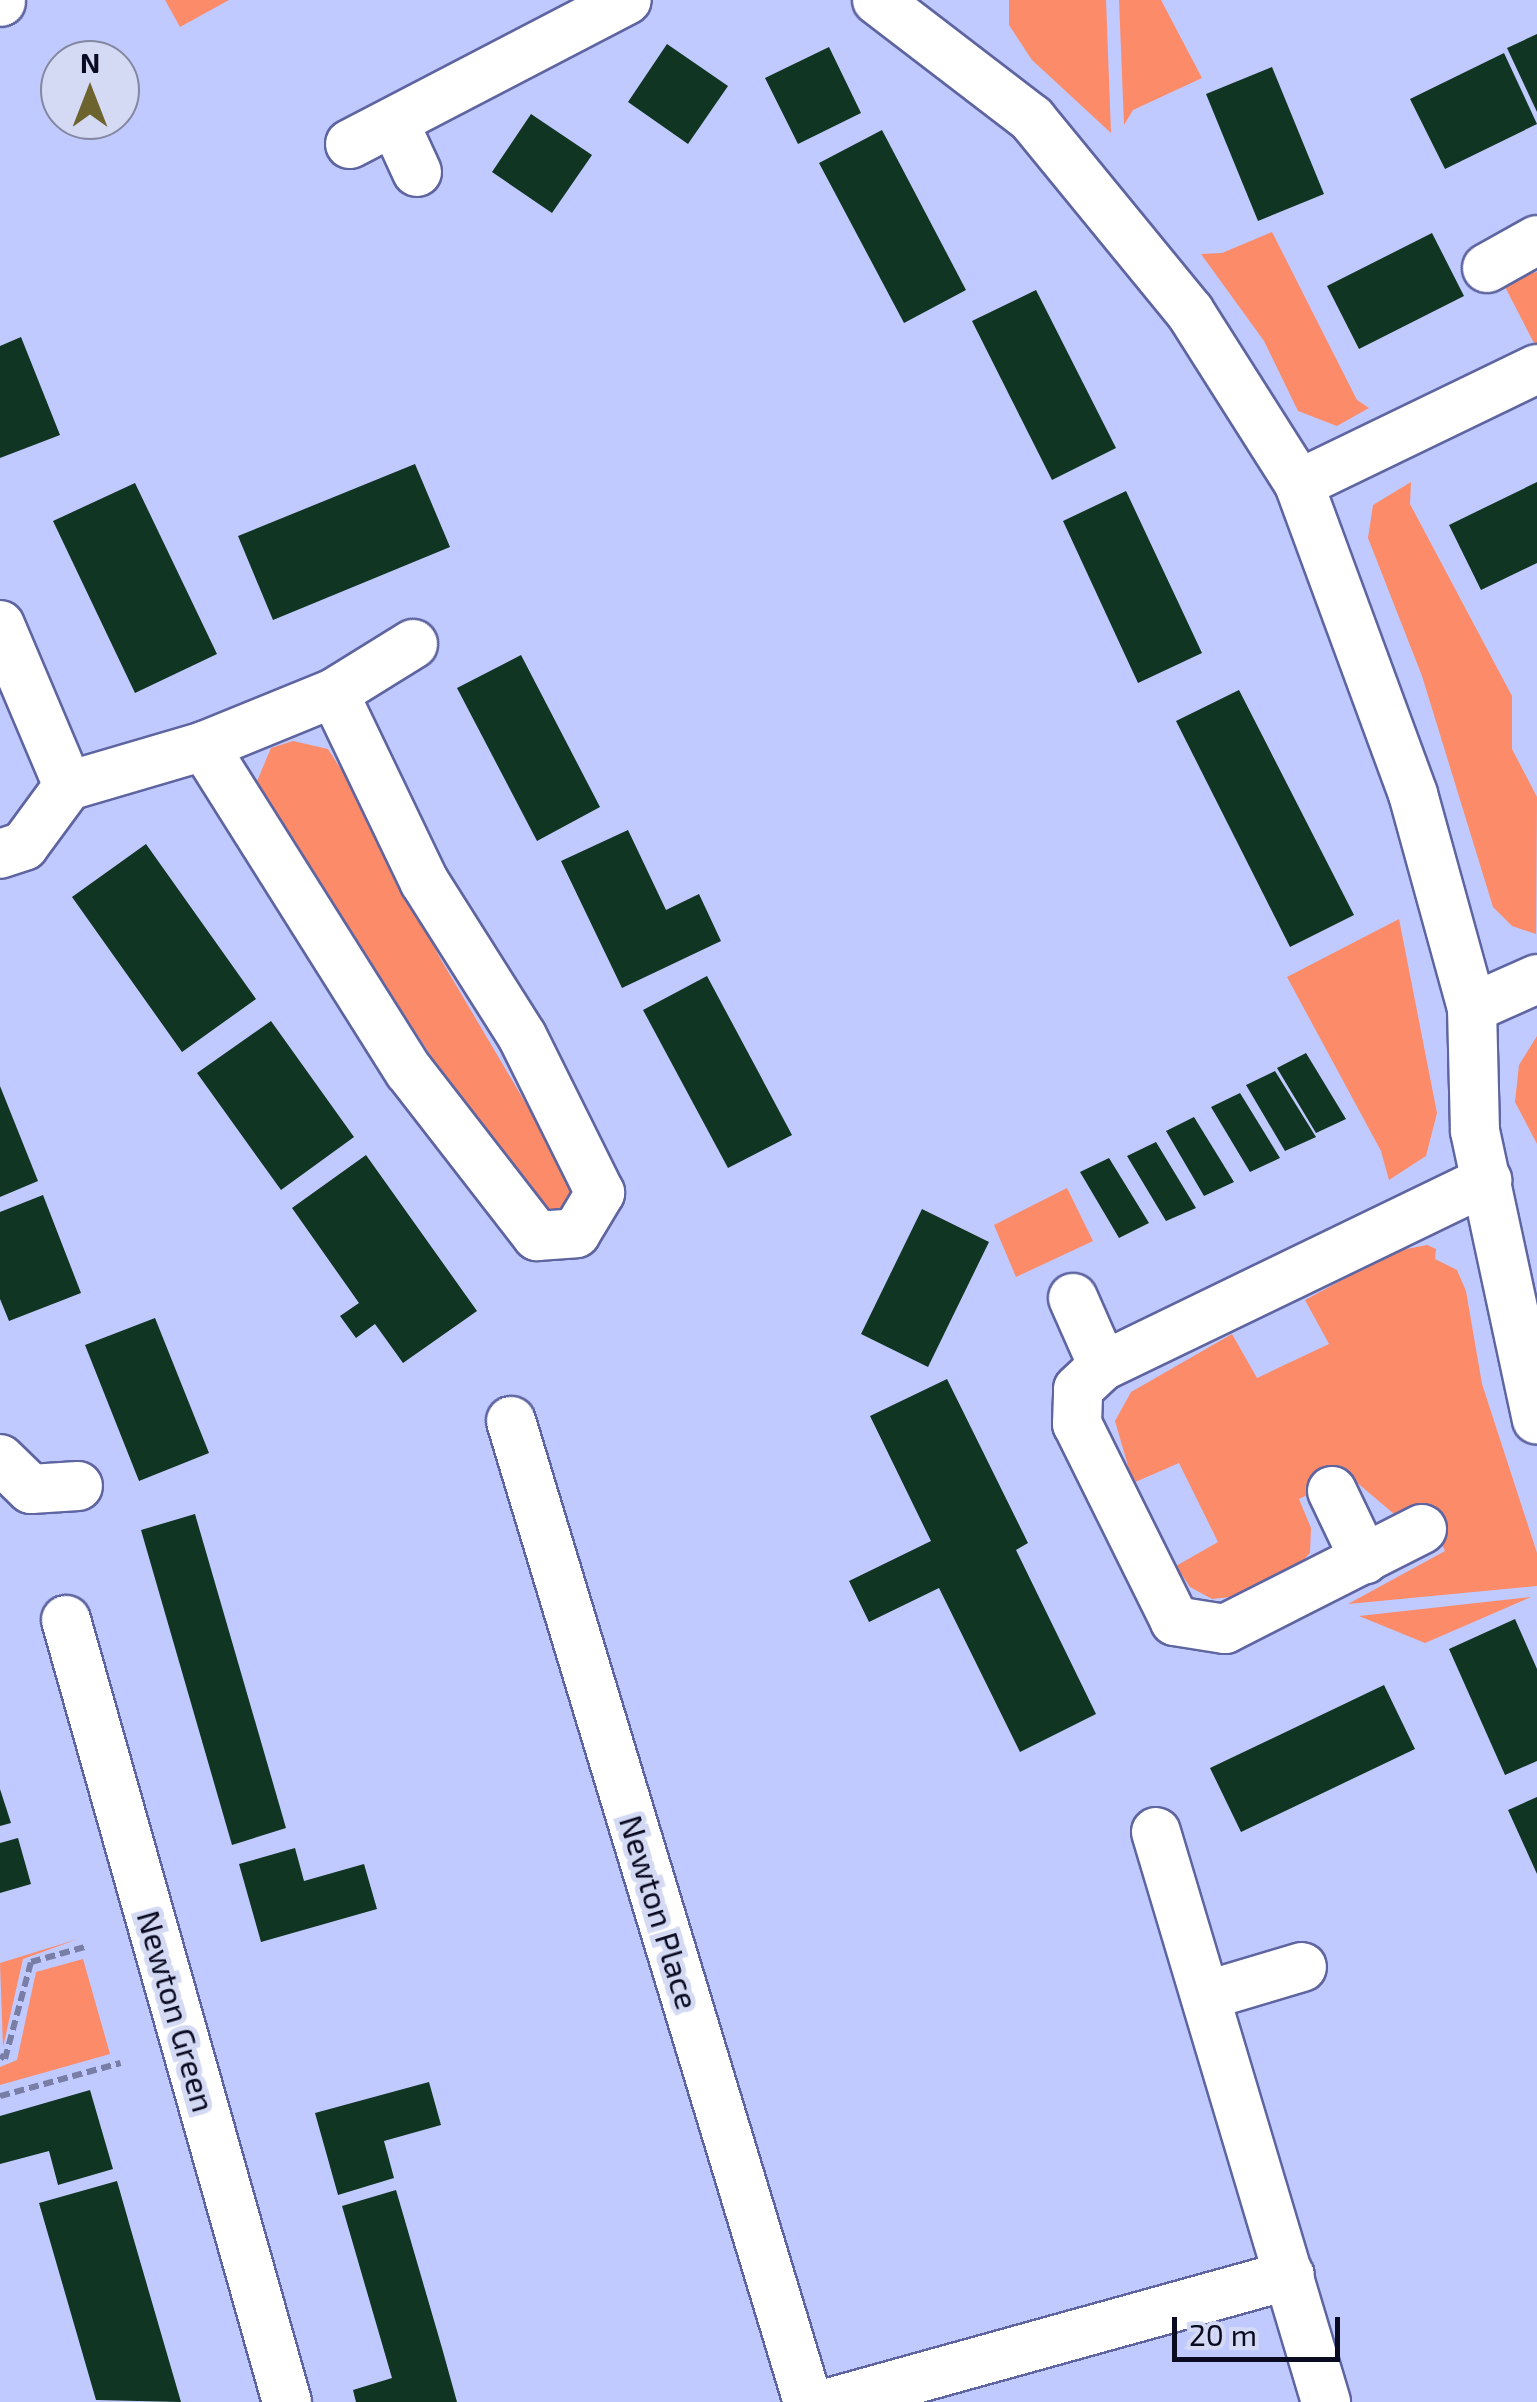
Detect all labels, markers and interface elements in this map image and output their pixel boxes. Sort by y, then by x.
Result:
north arrow [40,40,140,140]
text: N [80,45,100,79]
street label: Newton Place [612,1810,708,2014]
street label: Newton Green [130,1906,224,2116]
scale bar [1177,2297,1344,2359]
text: 20 m [1189,2316,1257,2352]

